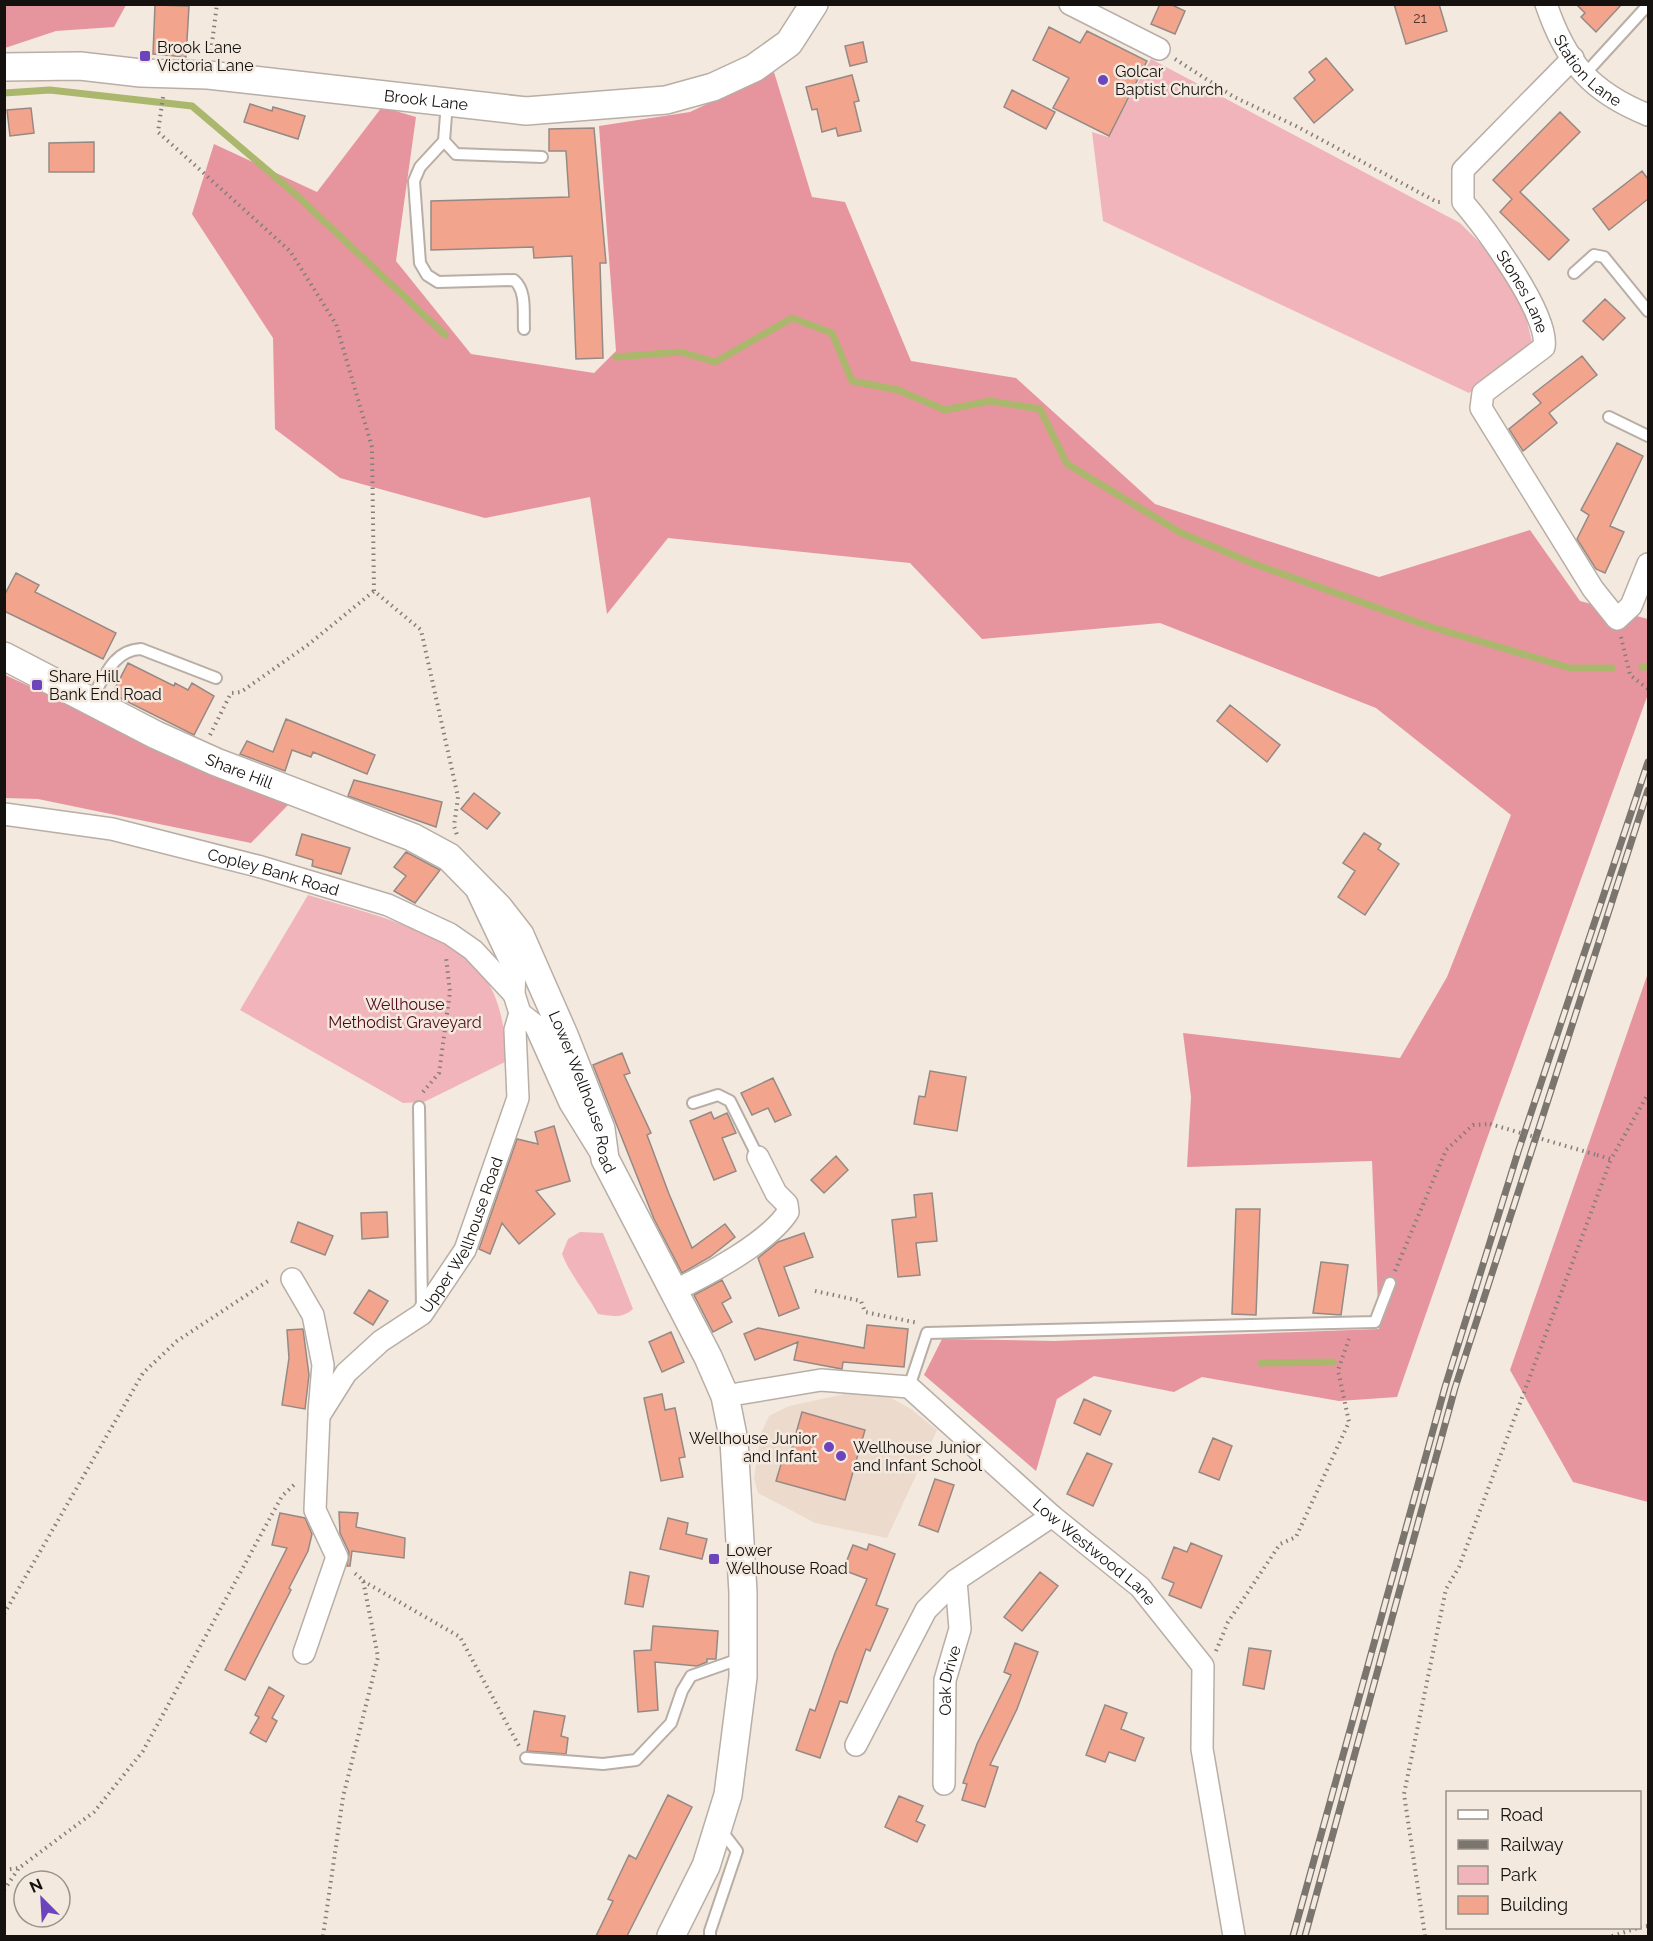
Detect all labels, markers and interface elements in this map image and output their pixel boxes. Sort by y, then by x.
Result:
house number: 21 [1413,10,1427,26]
street label: Station Lane [1550,31,1625,110]
place label: Brook Lane Victoria Lane [157,38,254,75]
marker: Brook Lane Victoria Lane [138,49,152,63]
place label: Golcar Baptist Church [1115,62,1223,99]
marker: Golcar Baptist Church [1096,73,1110,87]
street label: Brook Lane [383,86,469,114]
street label: Stones Lane [1493,246,1552,335]
place label: Share Hill Bank End Road [49,667,162,704]
marker: Share Hill Bank End Road [30,678,44,692]
street label: Share Hill [203,749,276,793]
street label: Copley Bank Road [206,844,342,899]
park label: Wellhouse Methodist Graveyard [328,995,482,1032]
street label: Lower Wellhouse Road [545,1008,620,1176]
street label: Upper Wellhouse Road [416,1154,506,1317]
place label: Wellhouse Junior and Infant [689,1429,818,1466]
place label: Wellhouse Junior and Infant School [853,1438,983,1475]
marker: Wellhouse Junior and Infant [822,1440,836,1454]
marker: Wellhouse Junior and Infant School [834,1449,848,1463]
street label: Low Westwood Lane [1029,1494,1160,1609]
place label: Lower Wellhouse Road [726,1541,848,1578]
marker: Lower Wellhouse Road [707,1552,721,1566]
street label: Oak Drive [935,1643,964,1716]
legend [1446,1791,1641,1929]
text: Road [1500,1804,1543,1825]
text: Railway [1500,1834,1564,1855]
text: Park [1500,1864,1537,1885]
north arrow [12,1869,72,1929]
text: N [27,1875,46,1897]
text: Building [1500,1894,1568,1915]

